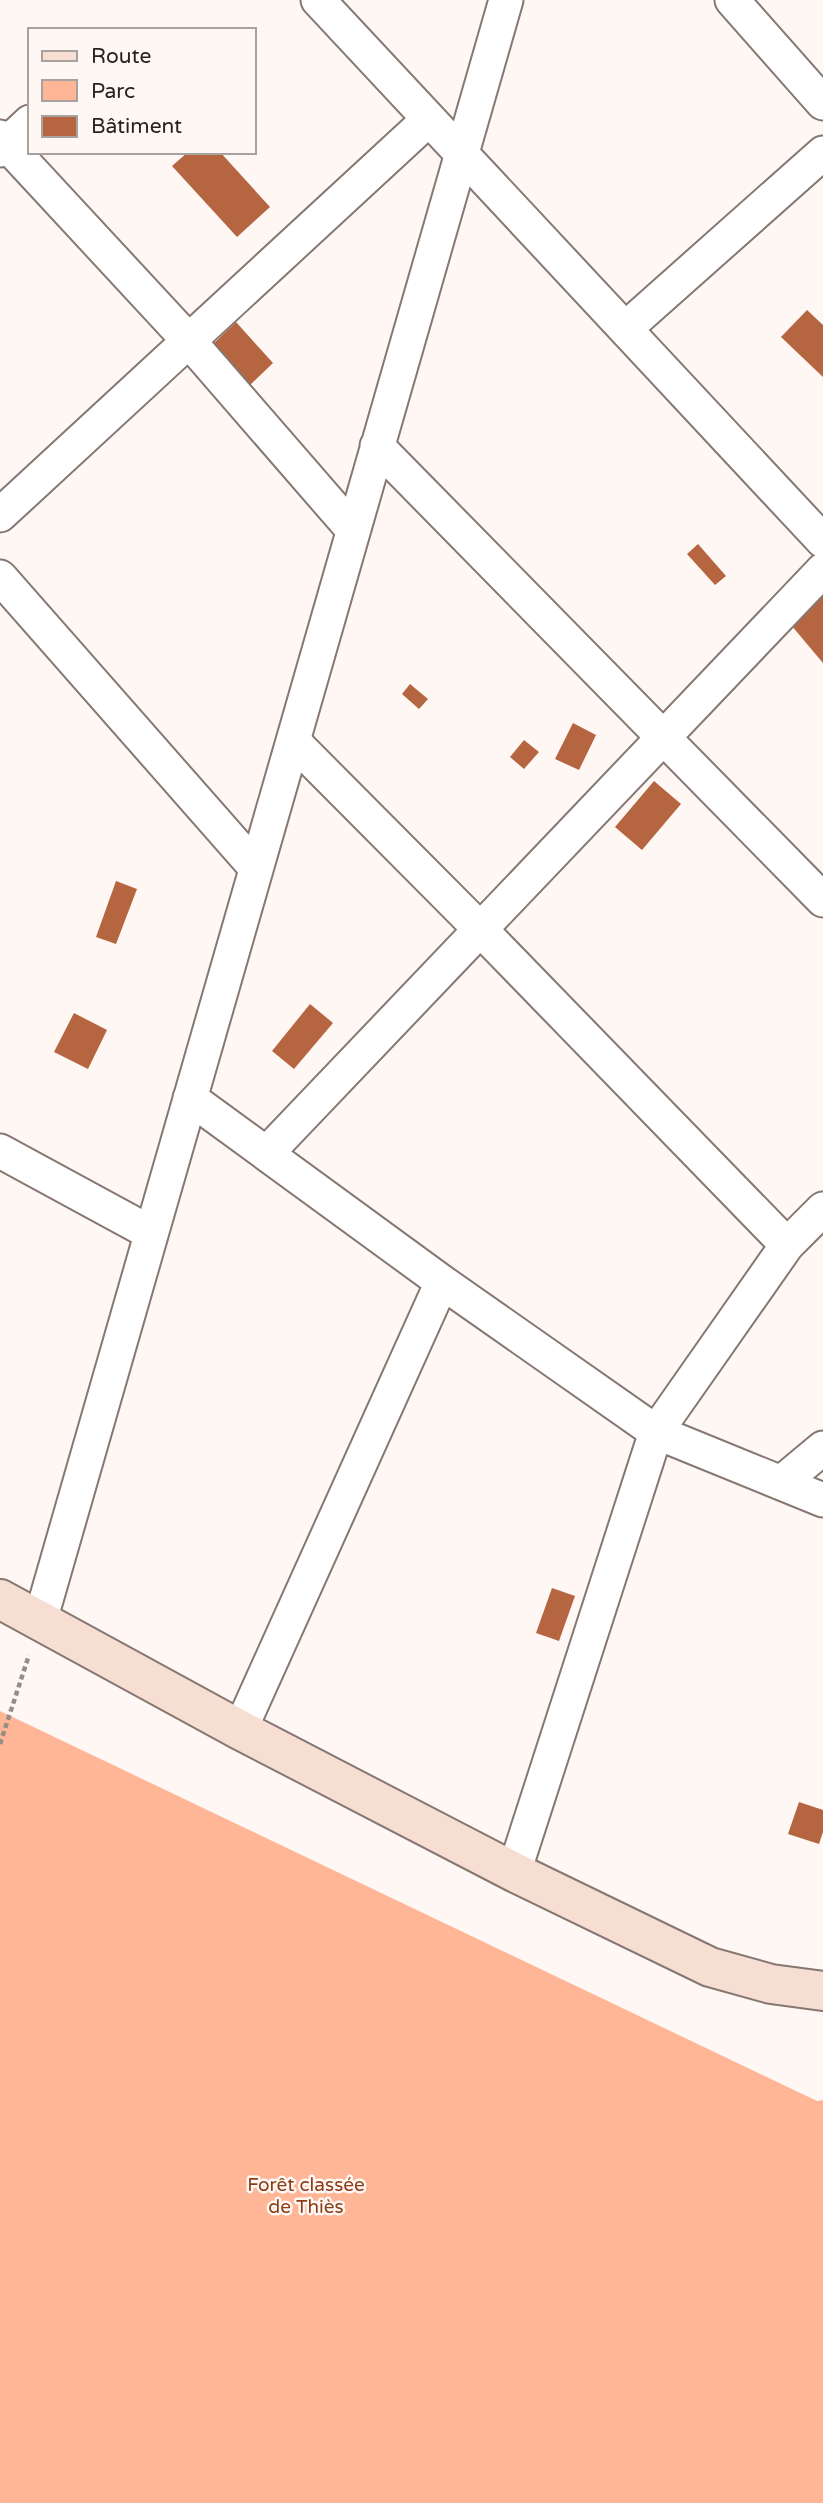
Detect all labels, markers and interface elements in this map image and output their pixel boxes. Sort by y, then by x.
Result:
legend [28,28,256,154]
text: Route [91,44,151,69]
text: Parc [91,79,135,104]
text: Bâtiment [91,114,182,139]
park label: Forêt classée de Thiès [247,2174,365,2218]

